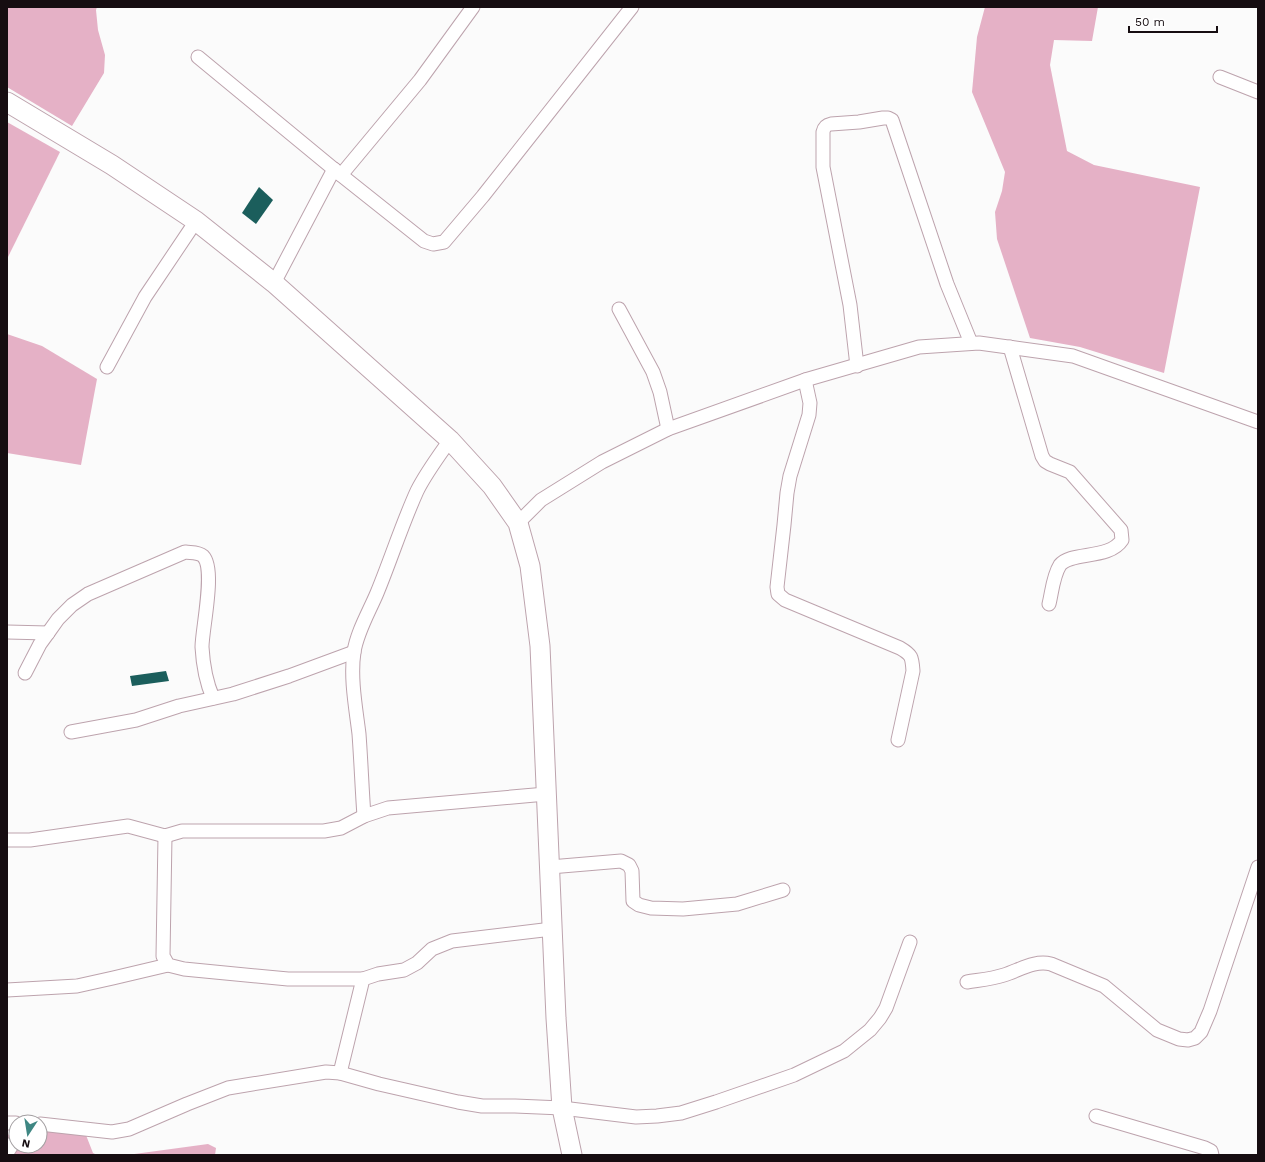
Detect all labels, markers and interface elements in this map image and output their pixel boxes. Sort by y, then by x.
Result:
scale bar [1129,8,1217,34]
text: 50 m [1135,15,1165,29]
north arrow [8,1114,48,1154]
text: N [21,1136,31,1150]

